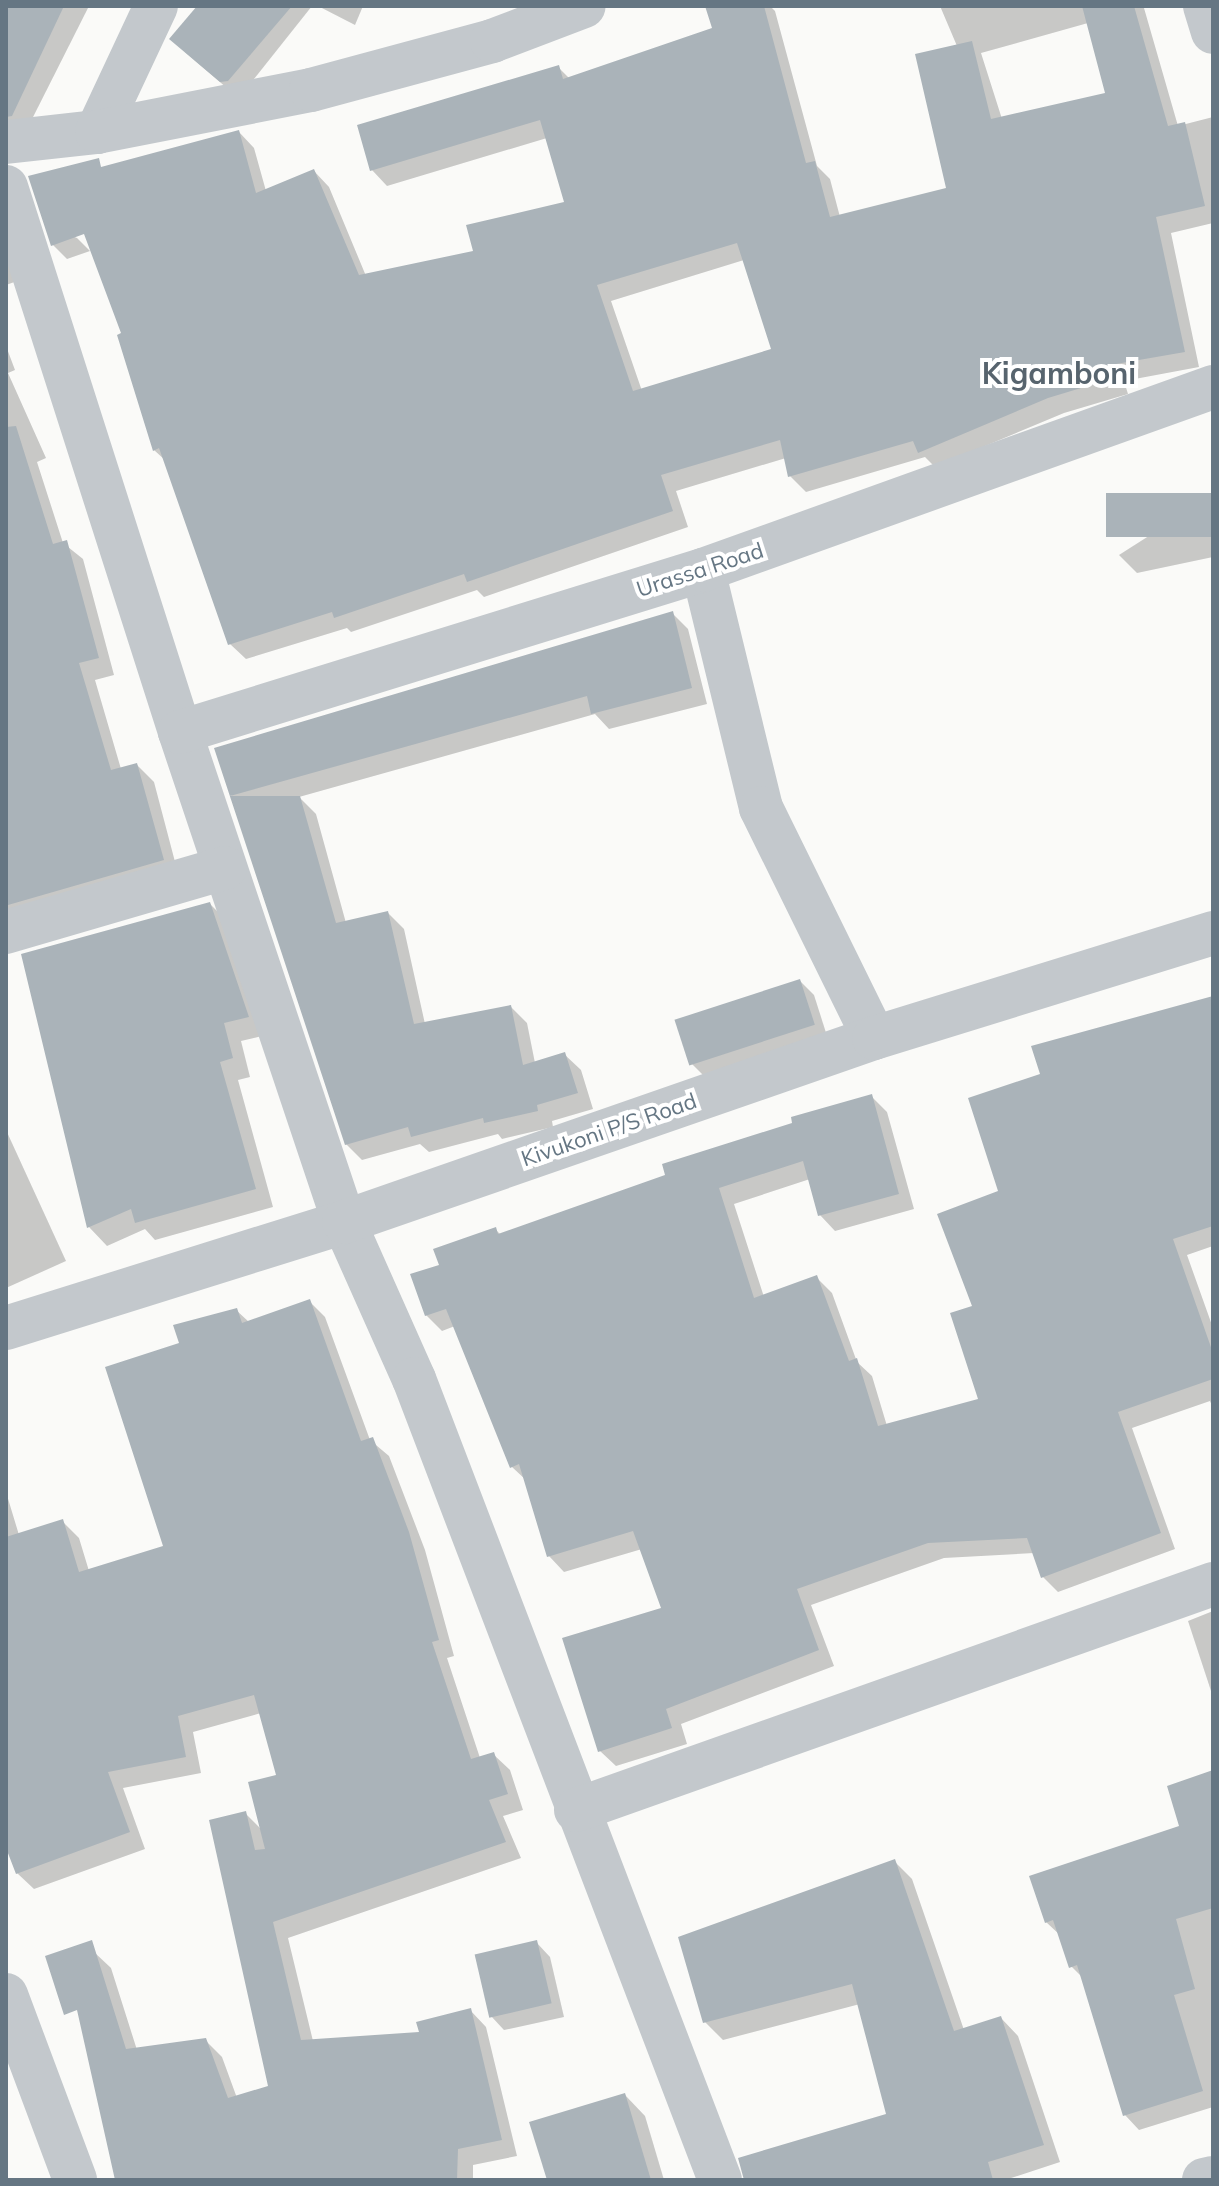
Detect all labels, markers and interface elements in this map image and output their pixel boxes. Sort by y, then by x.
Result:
district label: Kigamboni [982,355,1136,391]
street label: Urassa Road [633,537,767,603]
street label: Kivukoni P/S Road [518,1088,700,1172]

